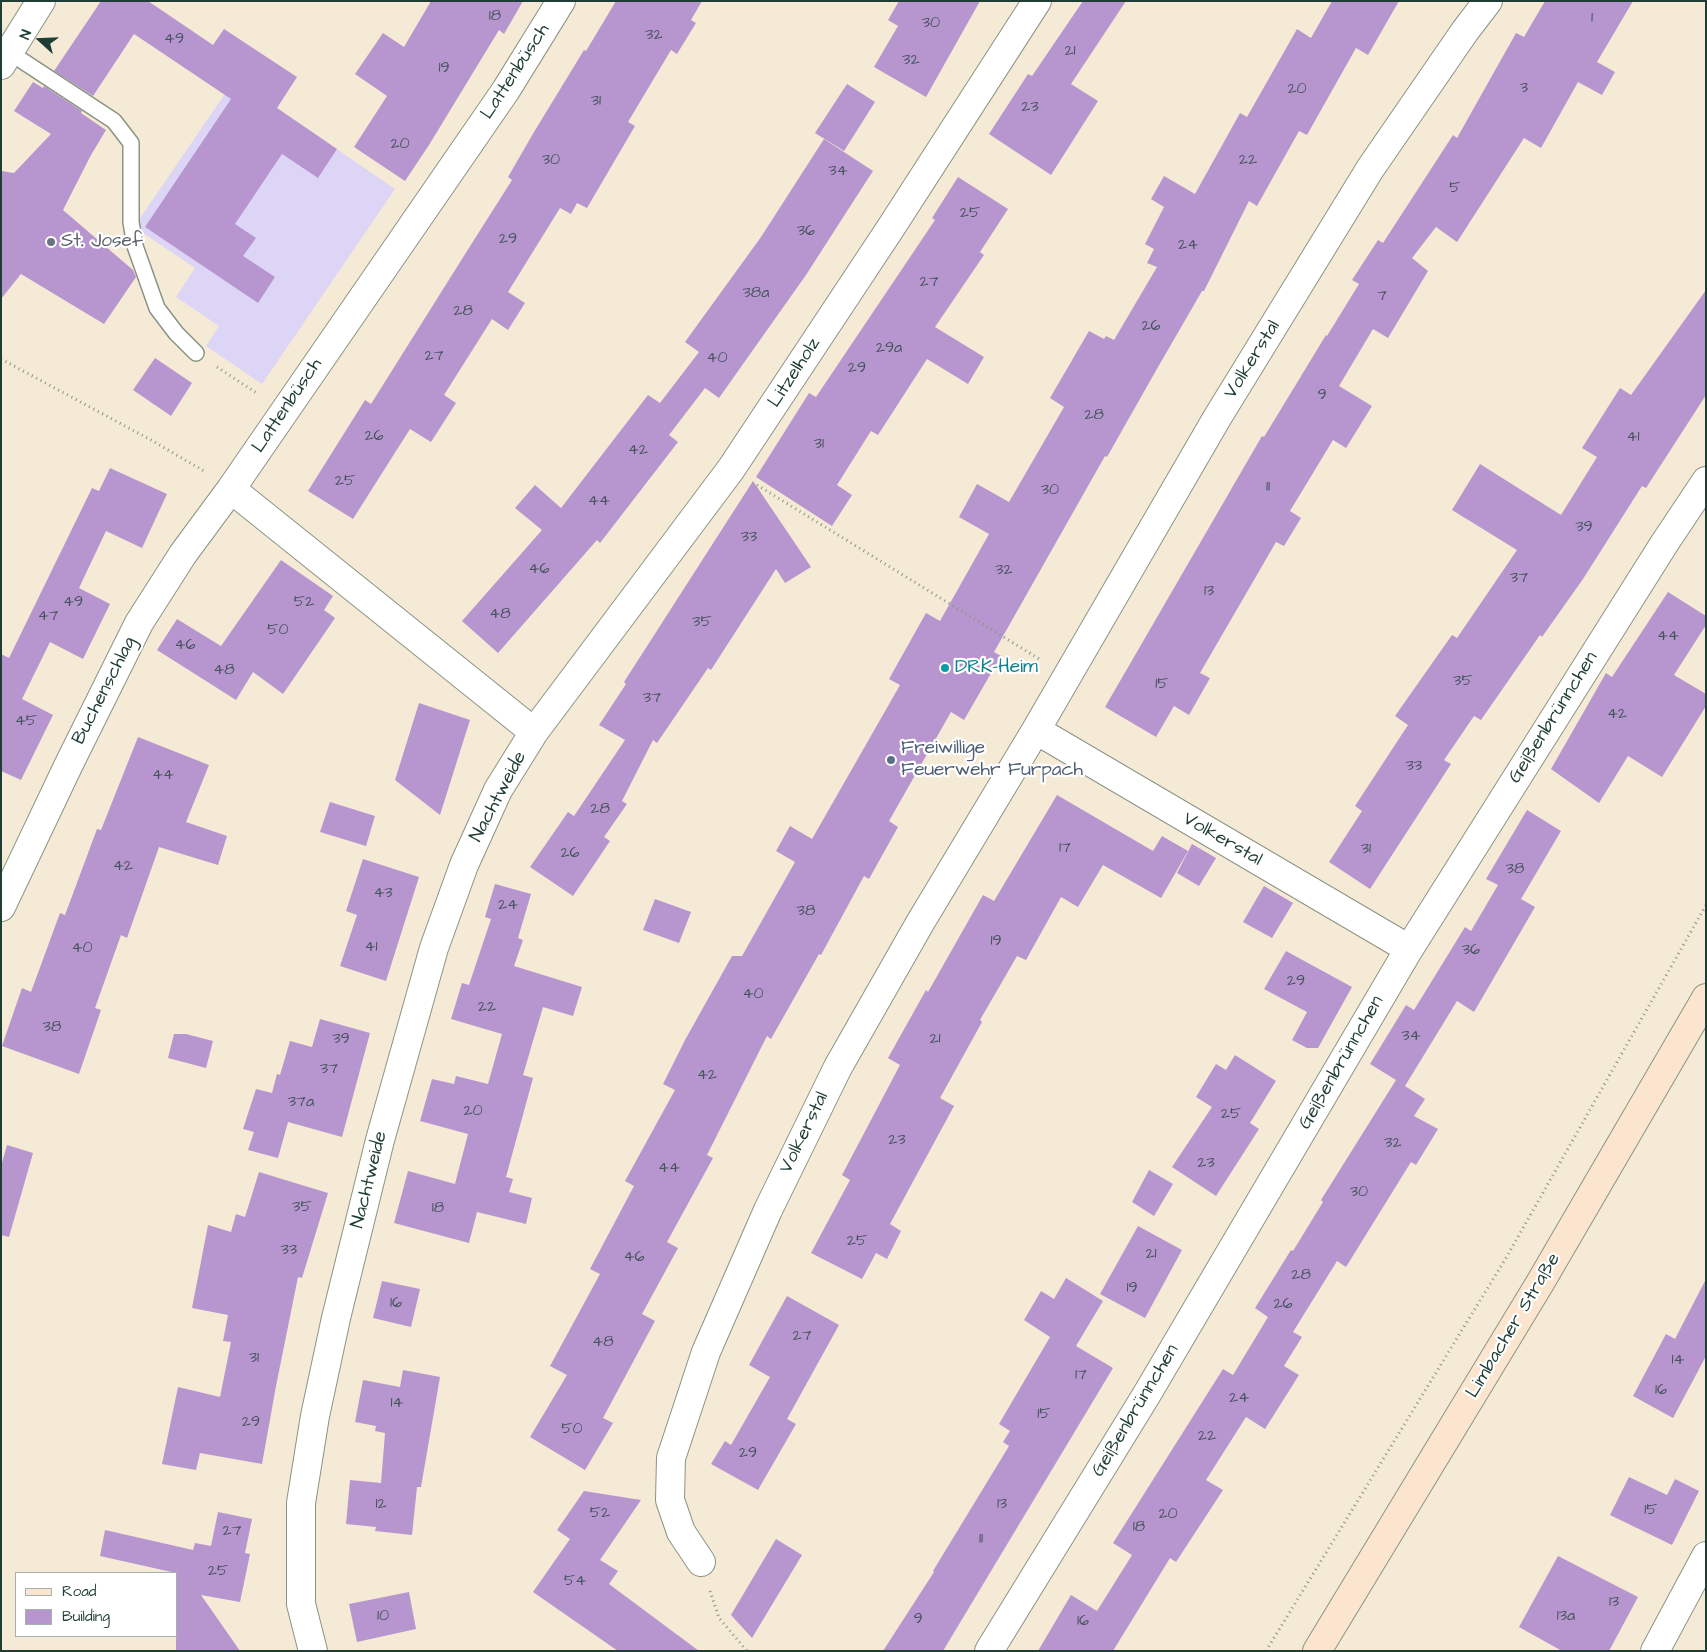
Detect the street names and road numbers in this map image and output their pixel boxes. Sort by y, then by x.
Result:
street label: Lattenbüsch [477,20,555,124]
street label: Volkerstal [1220,317,1286,403]
street label: Litzelholz [764,334,826,412]
street label: Lattenbüsch [248,354,328,458]
street label: Buchenschlag [68,633,142,749]
street label: Geißenbrünnchen [1504,648,1604,788]
street label: Nachtweide [466,748,532,846]
street label: Volkerstal [1178,808,1266,872]
street label: Geißenbrünnchen [1294,992,1390,1134]
street label: Volkerstal [775,1089,835,1177]
street label: Nachtweide [347,1129,393,1231]
street label: Limbacher Straße [1462,1250,1566,1402]
street label: Geißenbrünnchen [1087,1341,1185,1481]

